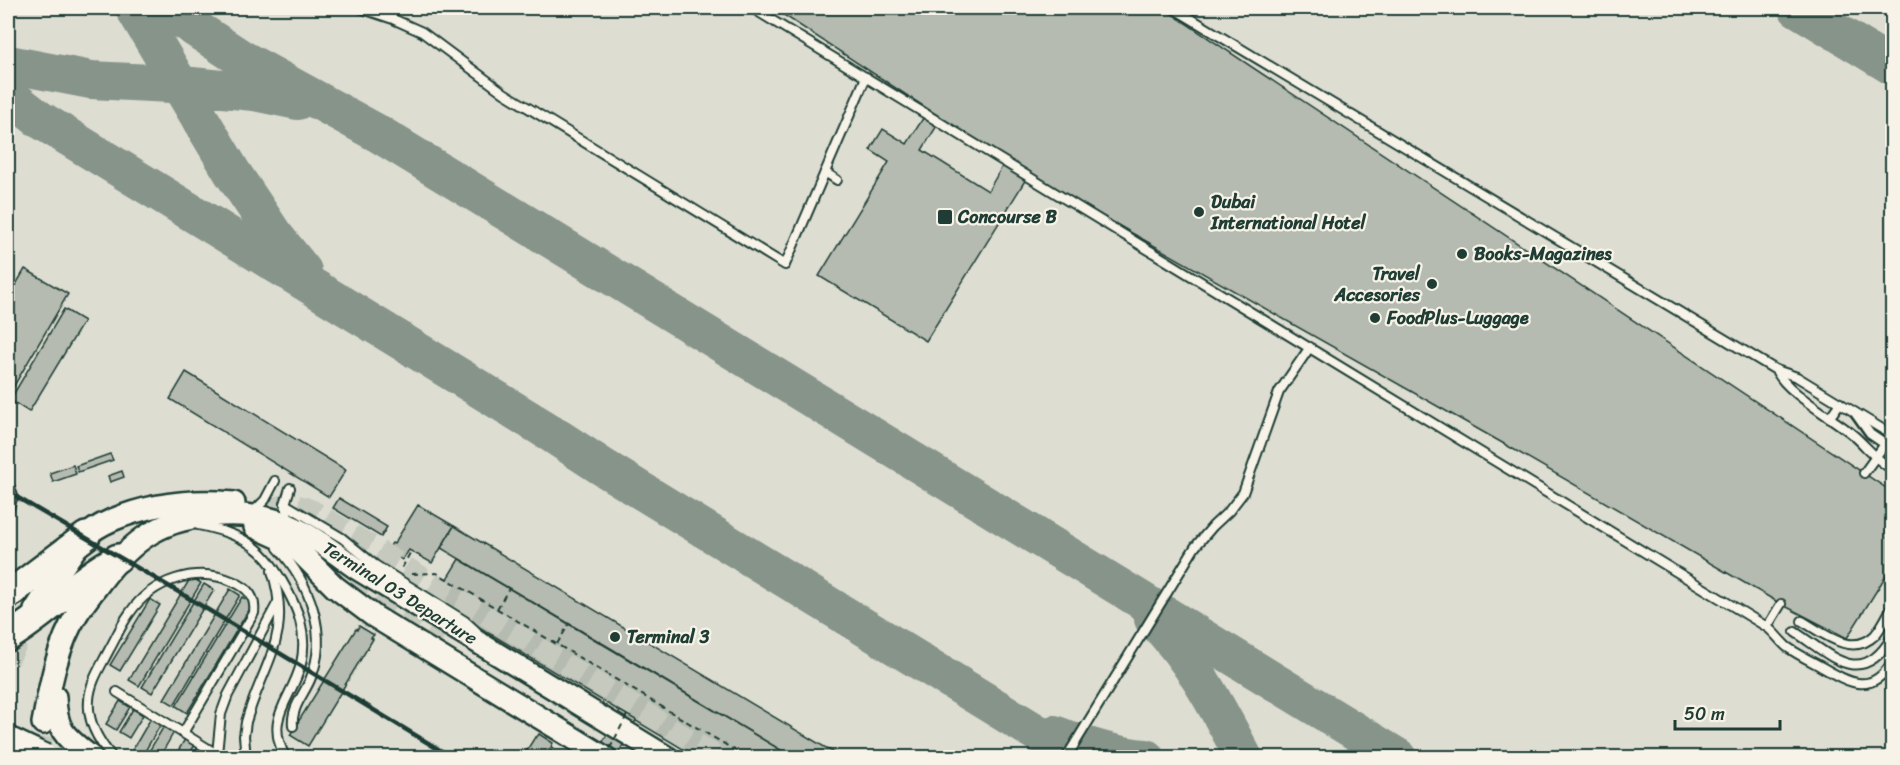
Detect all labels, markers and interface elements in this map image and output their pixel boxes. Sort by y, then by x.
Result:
place label: Dubai International Hotel [1210,186,1366,239]
place label: Concourse B [957,201,1057,233]
marker: Dubai International Hotel [1192,205,1206,219]
marker: Concourse B [936,208,954,226]
place label: Books-Magazines [1474,238,1612,270]
marker: Books-Magazines [1455,247,1469,261]
place label: Travel Accesories [1334,258,1421,311]
marker: Travel Accesories [1425,277,1439,291]
place label: FoodPlus-Luggage [1386,302,1529,334]
marker: FoodPlus-Luggage [1368,311,1382,325]
street label: Terminal 03 Departure [316,532,484,654]
place label: Terminal 3 [627,621,709,653]
marker: Terminal 3 [608,630,622,644]
scale bar [1675,693,1780,731]
text: 50 m [1684,698,1725,730]

